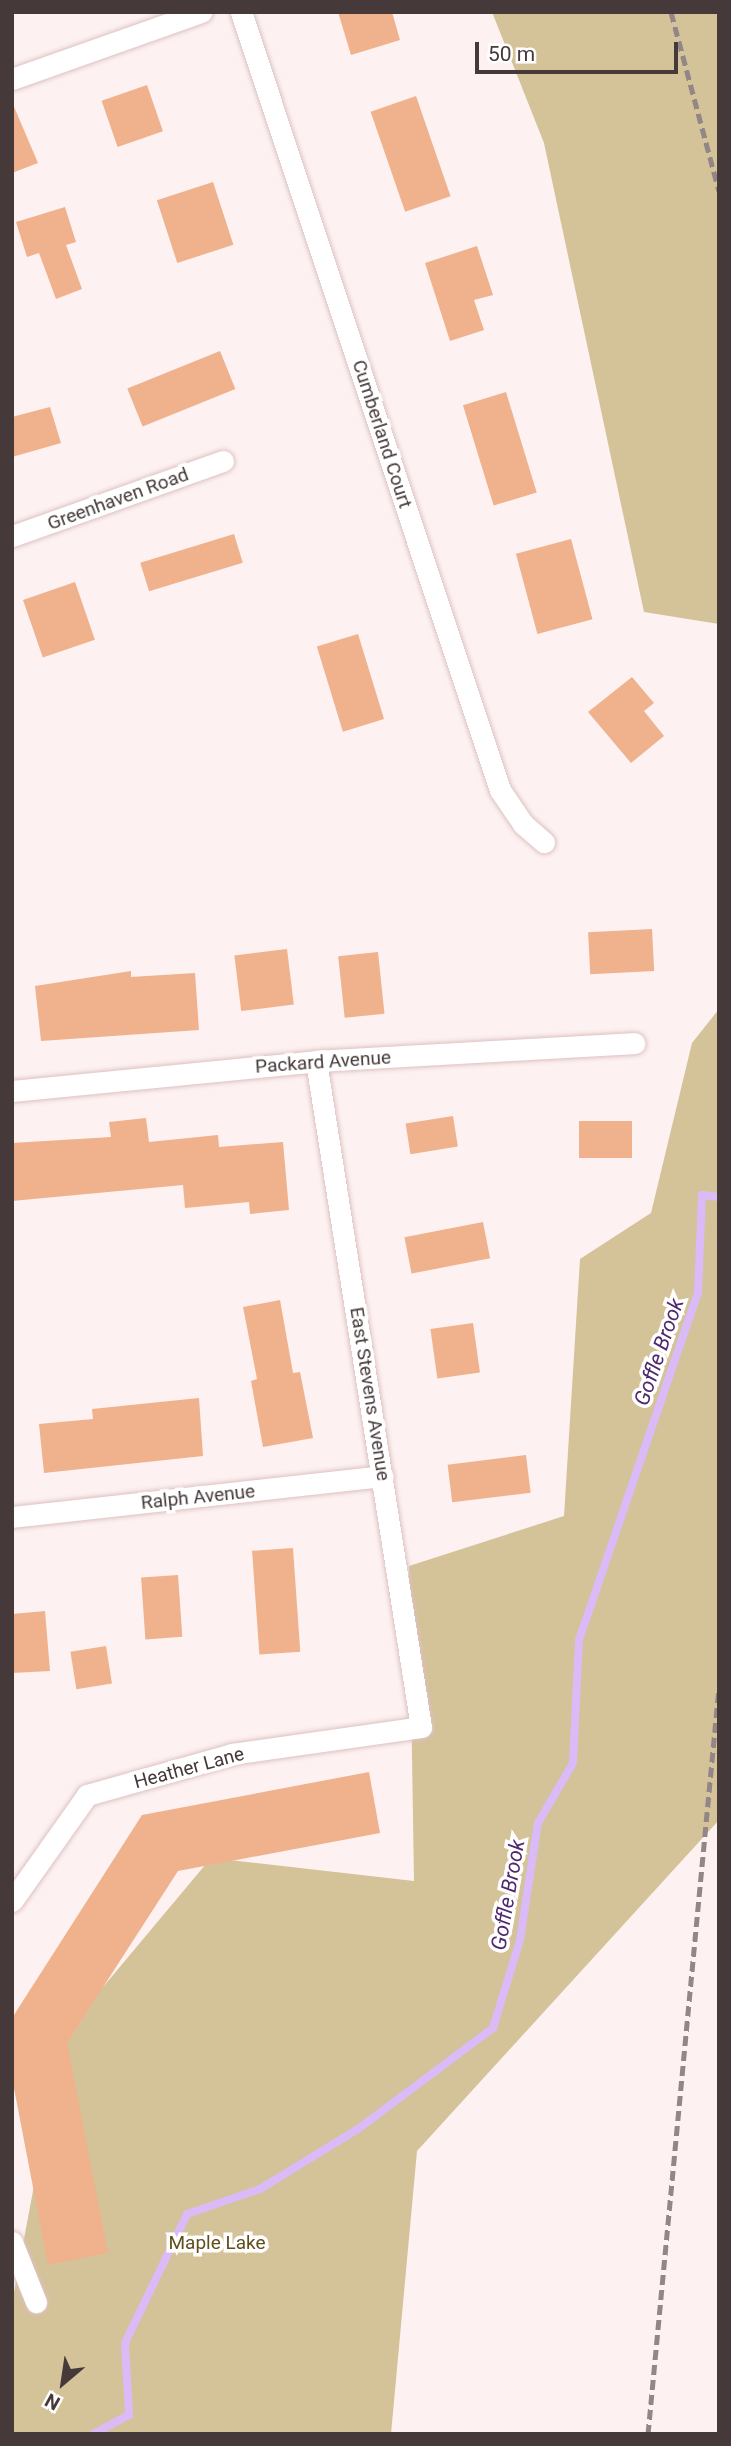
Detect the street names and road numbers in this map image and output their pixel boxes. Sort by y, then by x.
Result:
street label: Cumberland Court [347,357,417,511]
street label: Greenhaven Road [44,463,192,535]
street label: Packard Avenue [254,1046,392,1078]
street label: East Stevens Avenue [345,1305,395,1483]
street label: Ralph Avenue [140,1480,256,1514]
street label: Heather Lane [131,1742,247,1794]

